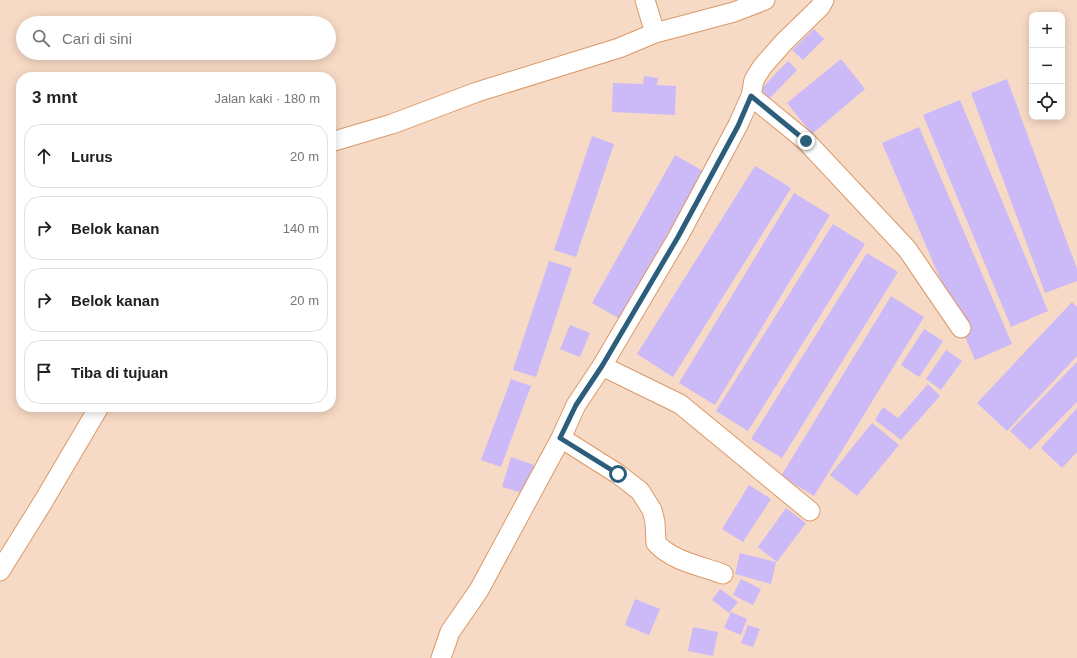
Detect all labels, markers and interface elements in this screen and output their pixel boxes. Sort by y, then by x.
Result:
map controls [1029,12,1065,120]
button: + [1029,12,1065,48]
search box [16,16,336,60]
icon: search [30,27,52,49]
text: Cari di sini [62,30,132,47]
button: − [1029,48,1065,84]
button: locate [1029,84,1065,120]
text: 3 mnt [32,88,77,107]
text: Jalan kaki · 180 m [215,91,320,106]
route end [797,132,815,150]
icon: ahead [33,145,55,167]
text: Lurus [71,148,113,165]
text: 20 m [290,149,319,164]
icon: right [33,217,55,239]
text: Belok kanan [71,220,159,237]
text: 140 m [283,221,319,236]
icon: right [33,289,55,311]
text: Belok kanan [71,292,159,309]
text: 20 m [290,293,319,308]
icon: arrive [33,361,55,383]
text: Tiba di tujuan [71,364,168,381]
route start [609,465,627,483]

